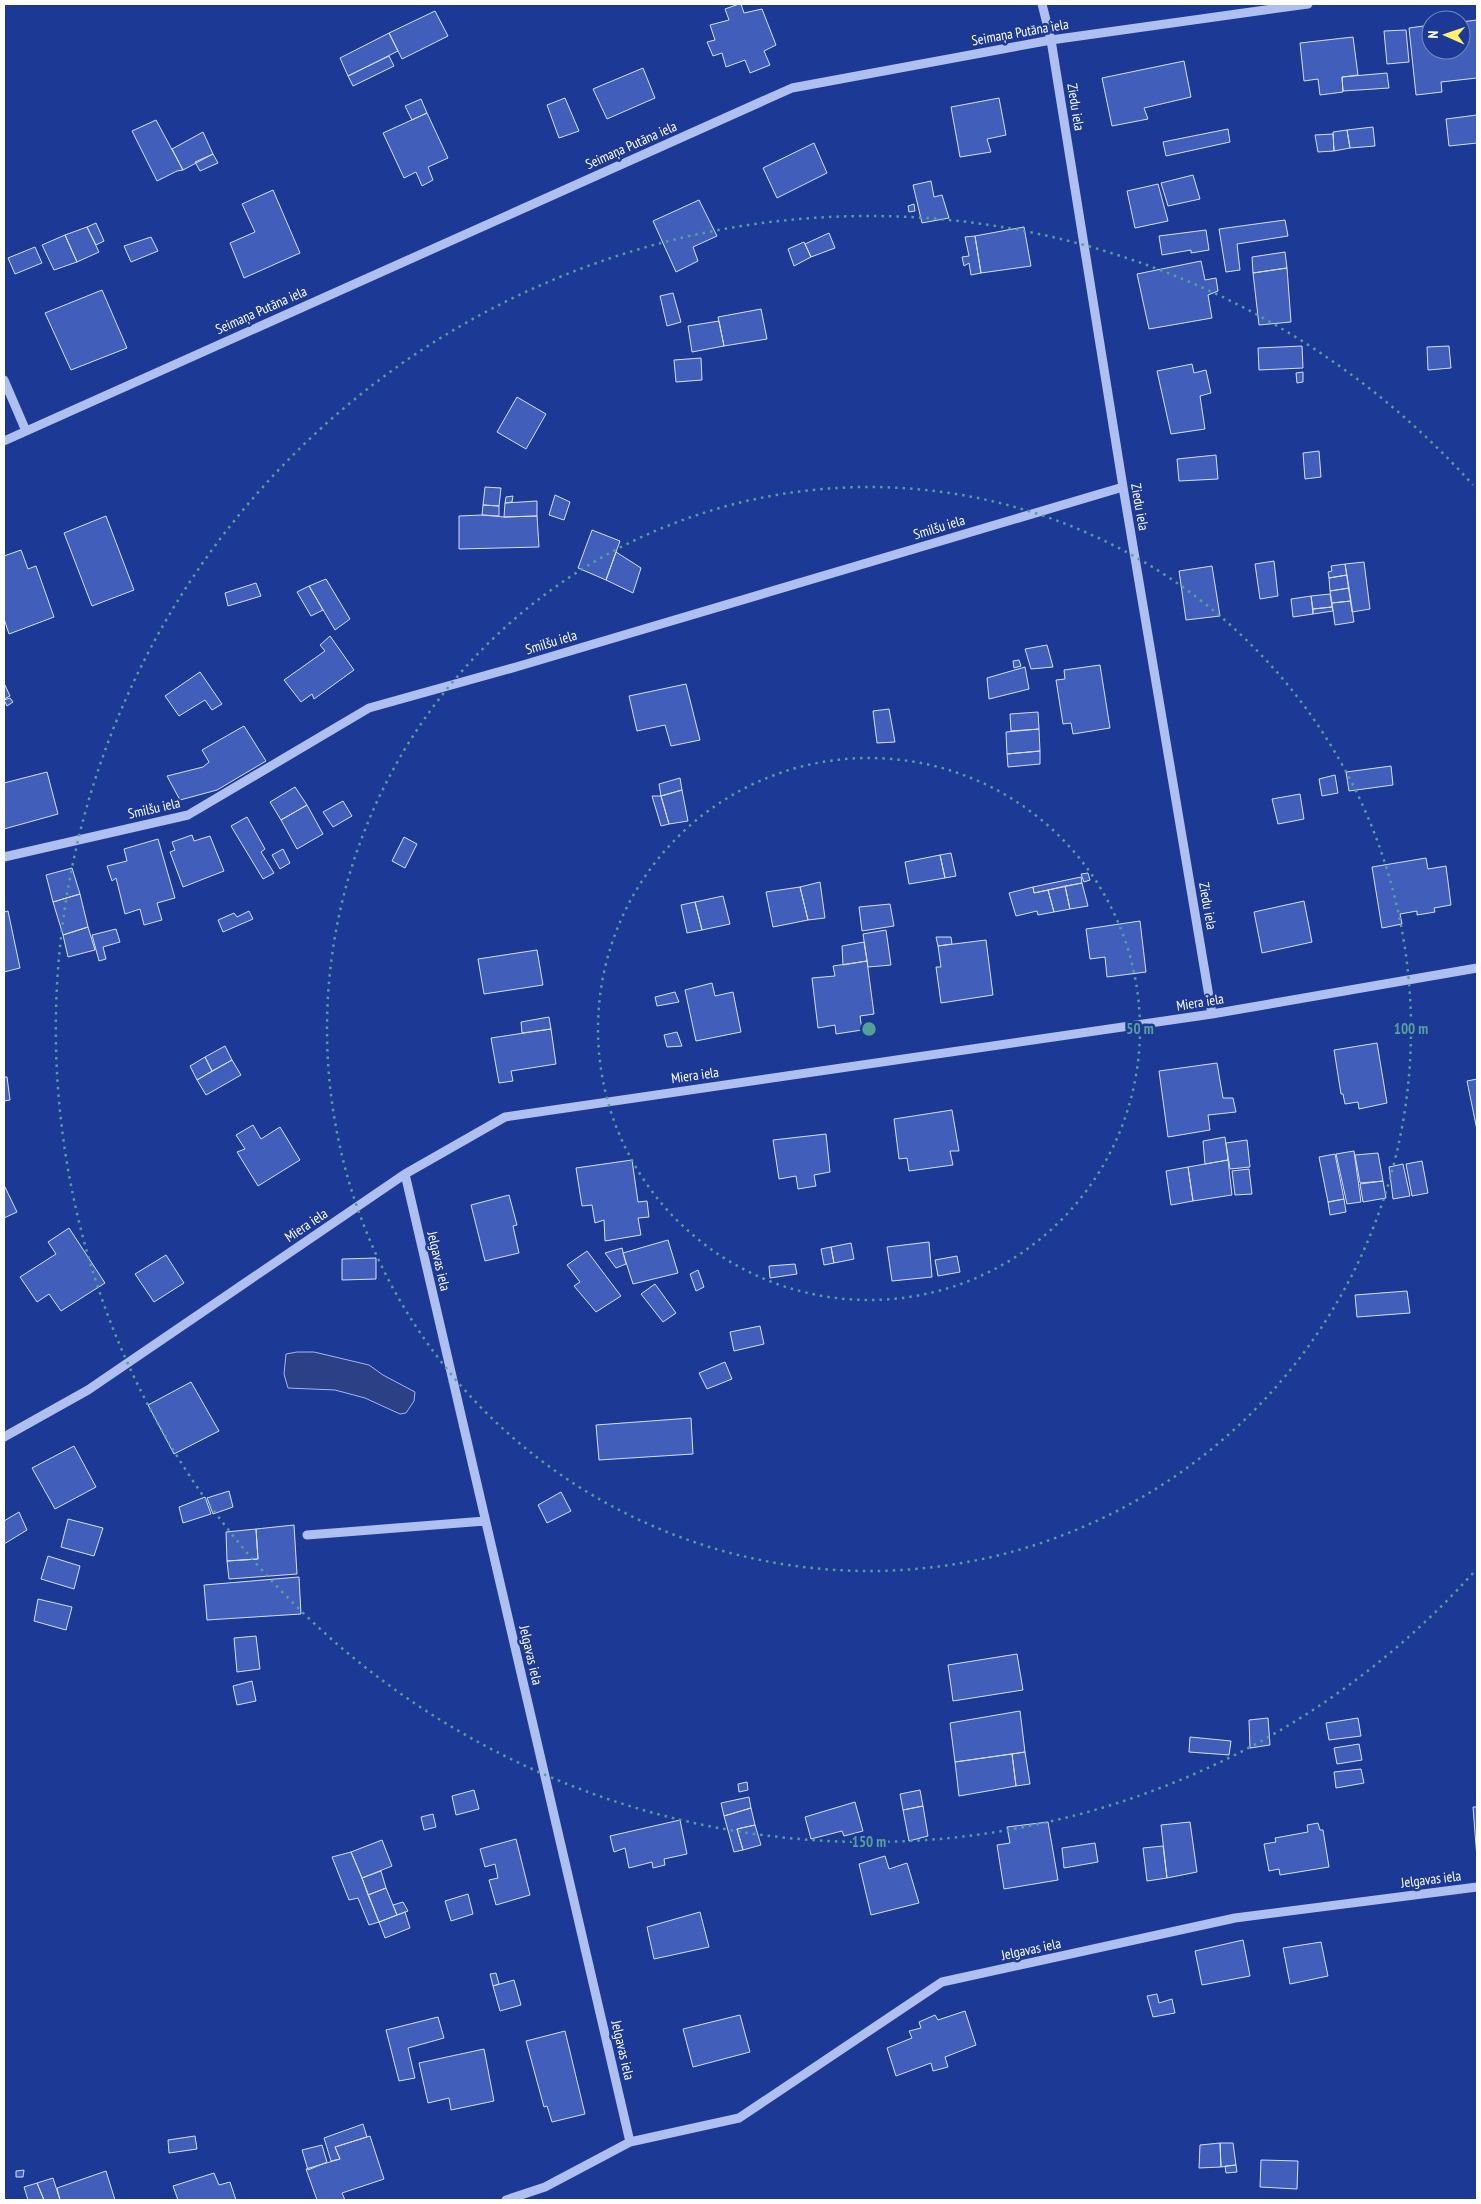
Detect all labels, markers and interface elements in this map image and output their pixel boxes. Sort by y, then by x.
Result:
north arrow [1421,10,1471,60]
street label: Seimaņa Putāna iela [970,15,1070,49]
text: N [1424,30,1442,39]
street label: Ziedu iela [1063,82,1089,132]
street label: Seimaņa Putāna iela [583,117,679,173]
street label: Seimaņa Putāna iela [213,282,309,338]
street label: Ziedu iela [1127,482,1153,532]
street label: Smilšu iela [911,511,967,543]
street label: Smilšu iela [523,626,579,658]
street label: Smilšu iela [126,793,182,823]
street label: Ziedu iela [1195,881,1221,931]
street label: Miera iela [1175,989,1225,1015]
text: 50 m [1126,1019,1154,1038]
text: 100 m [1394,1019,1428,1038]
centre of rings [860,1020,878,1038]
street label: Miera iela [670,1063,720,1087]
street label: Miera iela [281,1204,331,1246]
street label: Jelgavas iela [423,1229,455,1292]
street label: Jelgavas iela [515,1623,547,1686]
text: 150 m [852,1832,886,1851]
street label: Jelgavas iela [1399,1866,1462,1892]
street label: Jelgavas iela [999,1934,1062,1964]
street label: Jelgavas iela [607,2018,639,2081]

